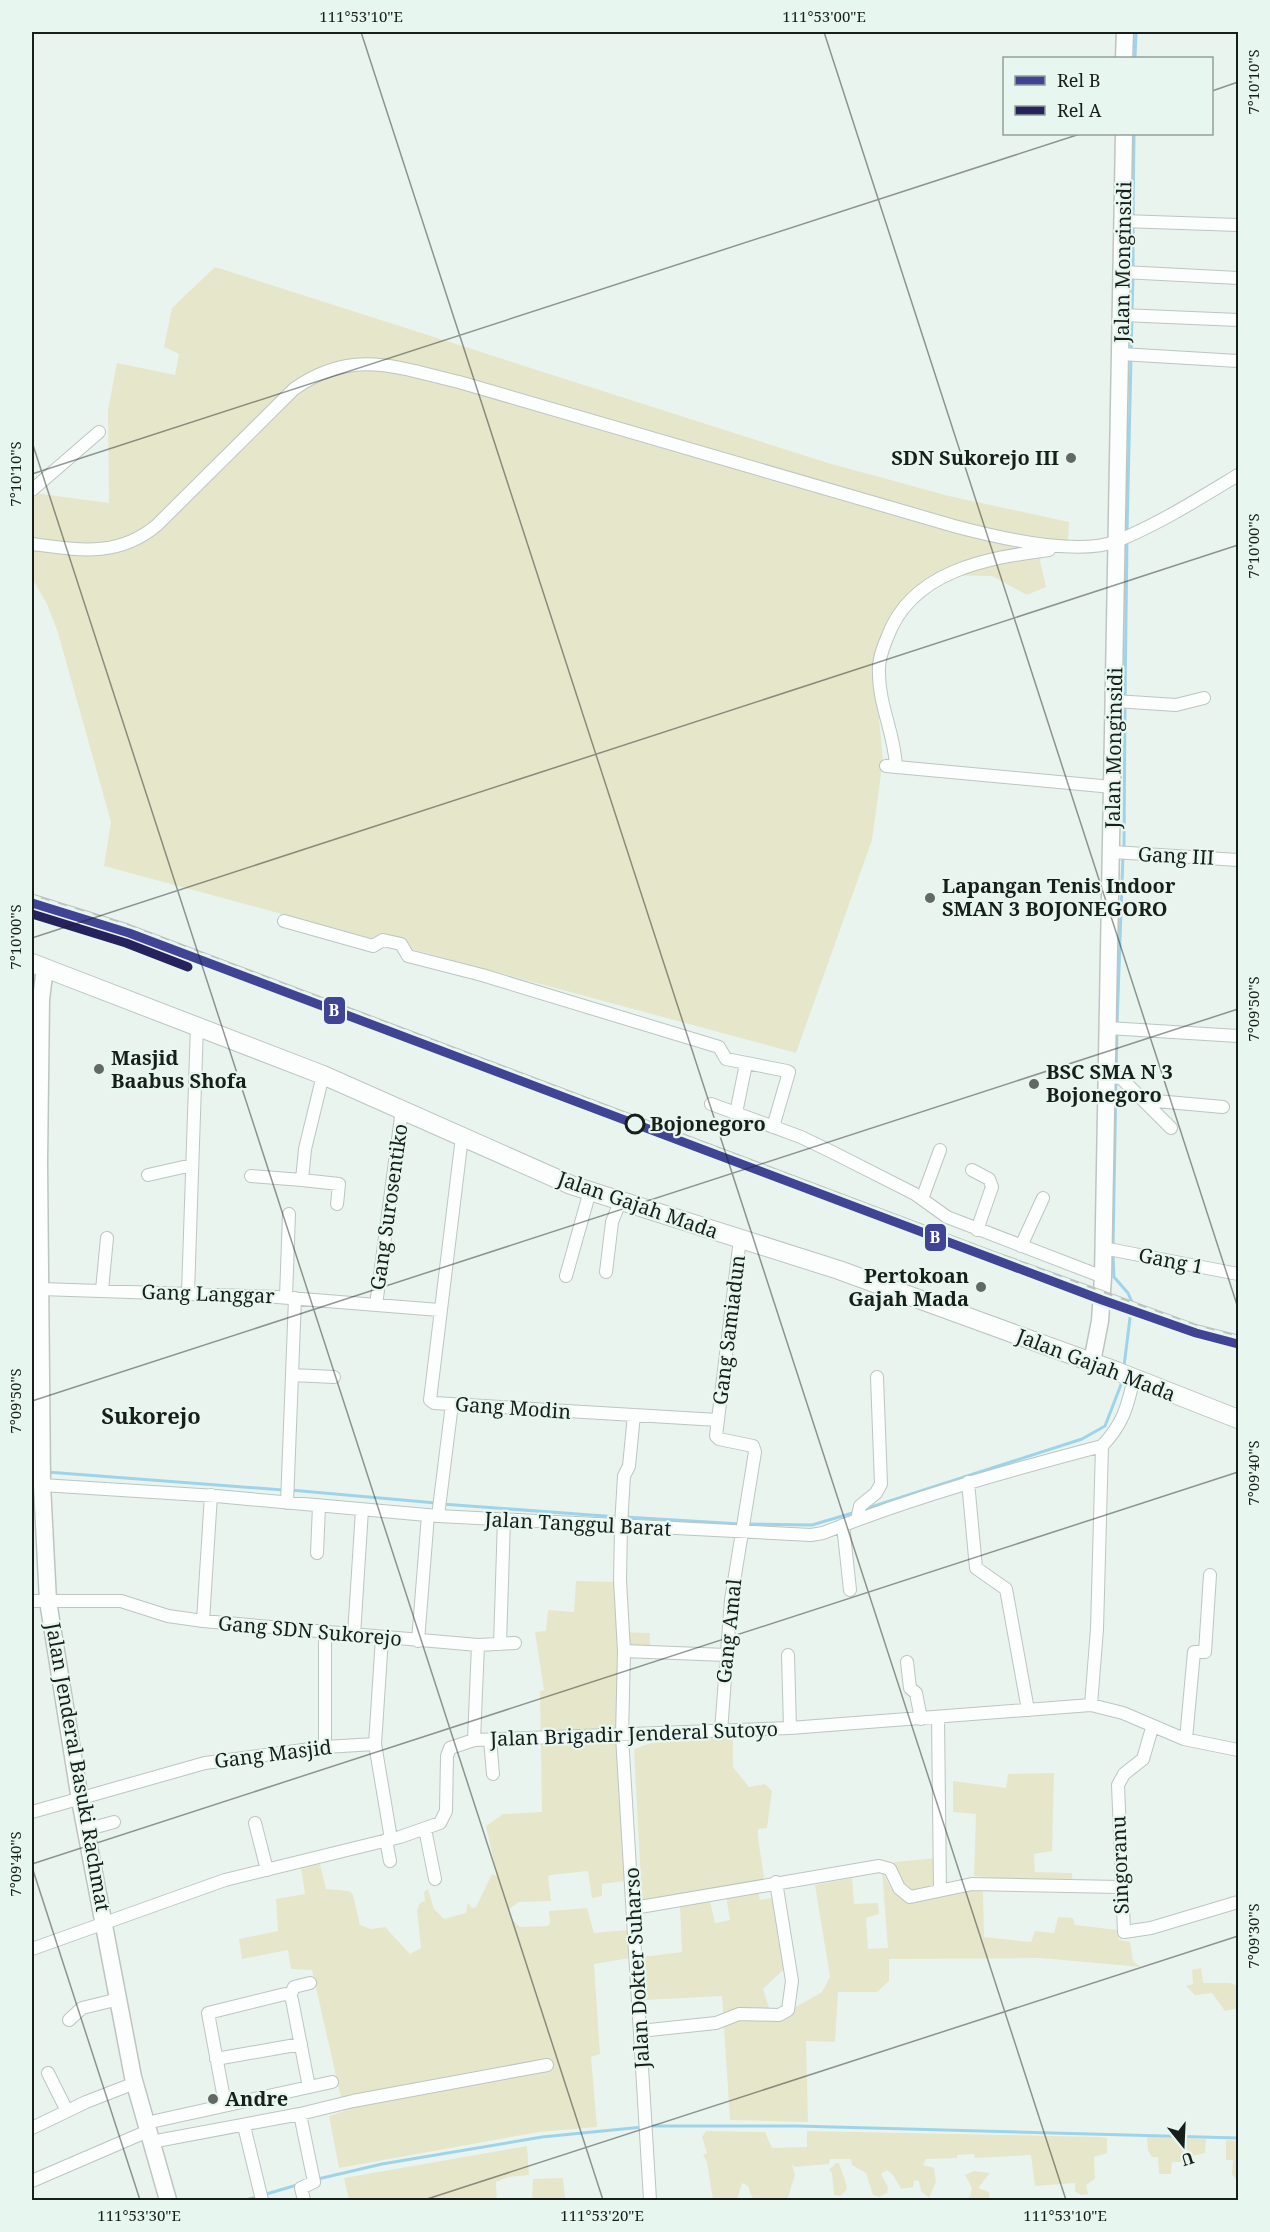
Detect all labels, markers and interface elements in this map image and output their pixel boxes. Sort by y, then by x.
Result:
text: 111°53'10"E [319,6,403,26]
text: 111°53'00"E [782,6,866,26]
text: 7°10'10"S [1243,49,1263,115]
legend [1003,57,1213,135]
text: Rel B [1057,68,1100,92]
text: Rel A [1057,98,1102,122]
street label: Jalan Monginsidi [1108,181,1137,344]
text: 7°10'10"S [5,441,25,507]
place label: SDN Sukorejo III [891,444,1059,471]
marker: SDN Sukorejo III [1064,451,1078,465]
text: 7°10'00"S [1243,513,1263,579]
street label: Jalan Monginsidi [1099,667,1128,830]
street label: Gang III [1137,840,1215,871]
place label: Lapangan Tenis Indoor SMAN 3 BOJONEGORO [942,872,1176,922]
marker: Lapangan Tenis Indoor SMAN 3 BOJONEGORO [923,891,937,905]
text: 7°10'00"S [5,904,25,970]
text: 7°09'50"S [1243,976,1263,1042]
line badge: B [323,996,346,1025]
text: B [329,999,340,1021]
place label: Masjid Baabus Shofa [111,1044,247,1094]
place label: BSC SMA N 3 Bojonegoro [1046,1058,1173,1108]
marker: Masjid Baabus Shofa [92,1062,106,1076]
marker: BSC SMA N 3 Bojonegoro [1027,1077,1041,1091]
place label: Bojonegoro [650,1110,766,1137]
marker: Bojonegoro [625,1114,645,1134]
street label: Gang Surosentiko [363,1122,414,1292]
street label: Jalan Gajah Mada [553,1164,722,1245]
line badge: B [924,1223,947,1252]
text: B [930,1226,941,1248]
street label: Gang 1 [1136,1241,1206,1280]
street label: Gang Samiadun [706,1253,751,1407]
place label: Pertokoan Gajah Mada [848,1262,969,1312]
street label: Gang Langgar [141,1278,276,1309]
marker: Pertokoan Gajah Mada [974,1280,988,1294]
street label: Jalan Gajah Mada [1012,1321,1180,1407]
text: 7°09'50"S [5,1368,25,1434]
street label: Gang Modin [454,1390,572,1425]
district label: Sukorejo [101,1400,201,1430]
text: 7°09'40"S [1243,1440,1263,1506]
street label: Jalan Tanggul Barat [483,1505,672,1542]
street label: Gang Amal [710,1577,747,1685]
street label: Gang SDN Sukorejo [217,1609,403,1652]
street label: Jalan Jenderal Basuki Rachmat [40,1619,117,1913]
street label: Jalan Brigadir Jenderal Sutoyo [489,1715,778,1752]
street label: Gang Masjid [213,1733,333,1774]
street label: Singoranu [1104,1815,1135,1915]
text: 7°09'40"S [5,1831,25,1897]
street label: Jalan Dokter Suharso [618,1867,655,2070]
text: 7°09'30"S [1243,1903,1263,1969]
place label: Andre [225,2085,288,2112]
marker: Andre [206,2092,220,2106]
north arrow [1153,2115,1213,2175]
text: U [1179,2147,1197,2172]
text: 111°53'30"E [97,2205,181,2225]
text: 111°53'20"E [560,2205,644,2225]
text: 111°53'10"E [1023,2205,1107,2225]

